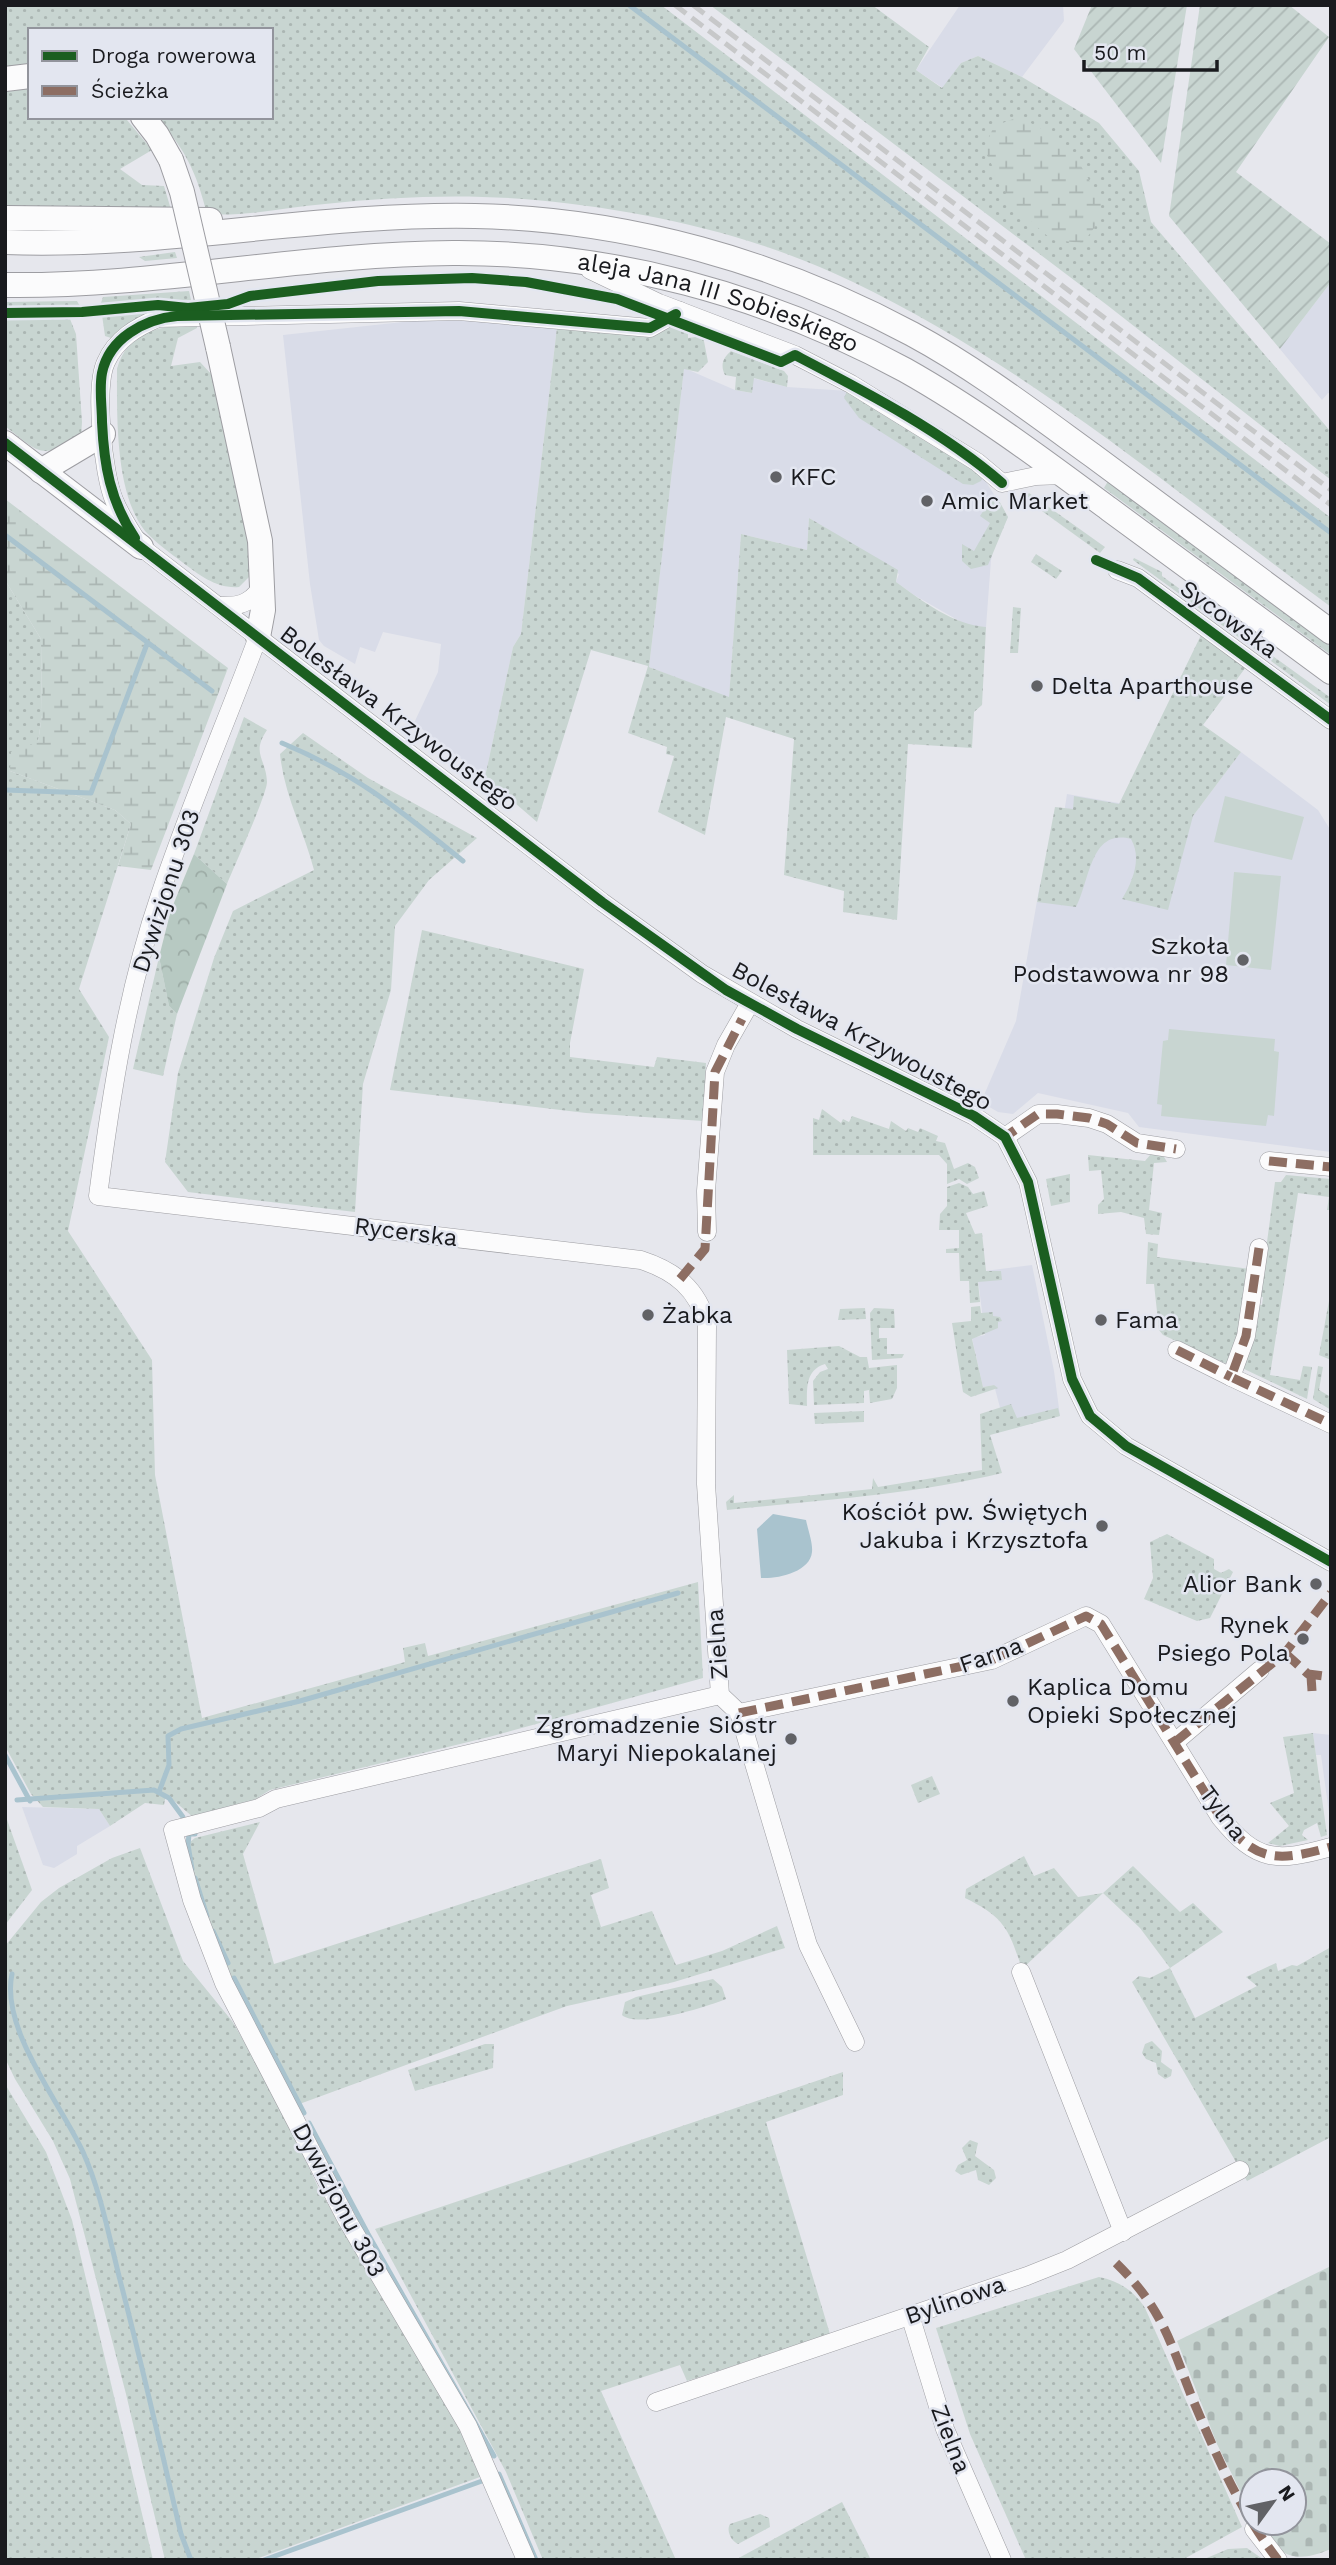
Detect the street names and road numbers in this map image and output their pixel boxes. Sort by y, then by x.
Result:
street label: aleja Jana III Sobieskiego [576,247,863,358]
street label: Sycowska [1175,574,1283,664]
street label: Bolesława Krzywoustego [275,619,523,817]
street label: Dywizjonu 303 [126,806,206,976]
street label: Bolesława Krzywoustego [727,955,997,1117]
street label: Rycerska [353,1212,459,1252]
street label: Zielna [701,1608,733,1680]
street label: Farna [956,1631,1026,1679]
street label: Tylna [1194,1780,1252,1846]
street label: Dywizjonu 303 [287,2118,391,2282]
street label: Bylinowa [901,2270,1009,2330]
street label: Zielna [925,2401,977,2477]

